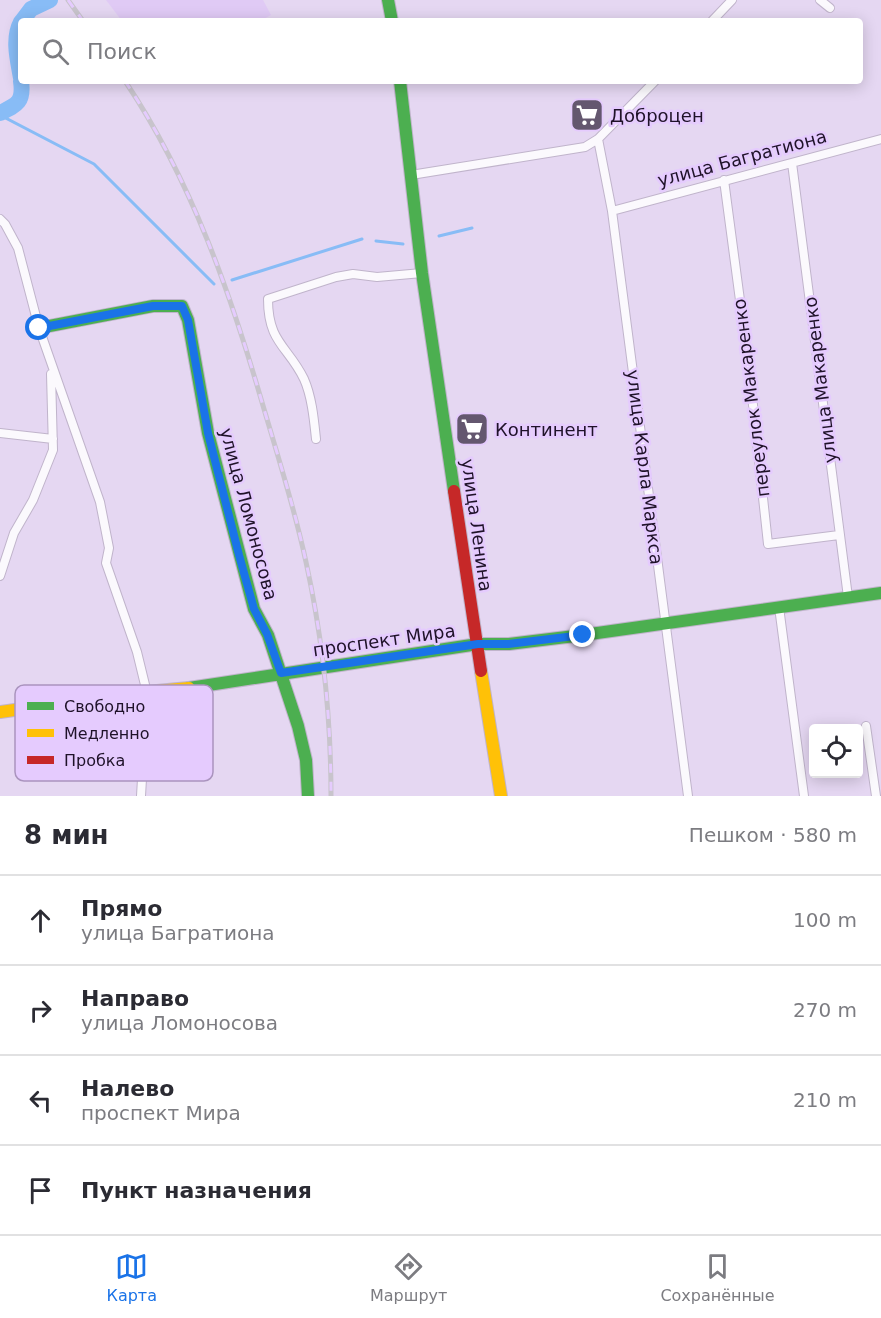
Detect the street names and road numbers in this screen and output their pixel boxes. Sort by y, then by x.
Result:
street label: улица Багратиона [655,125,829,191]
street label: улица Макаренко [799,296,841,464]
street label: переулок Макаренко [728,298,774,498]
street label: улица Карла Маркса [623,368,667,566]
street label: улица Ломоносова [216,426,282,602]
street label: улица Ленина [457,457,497,593]
street label: проспект Мира [311,620,457,660]

